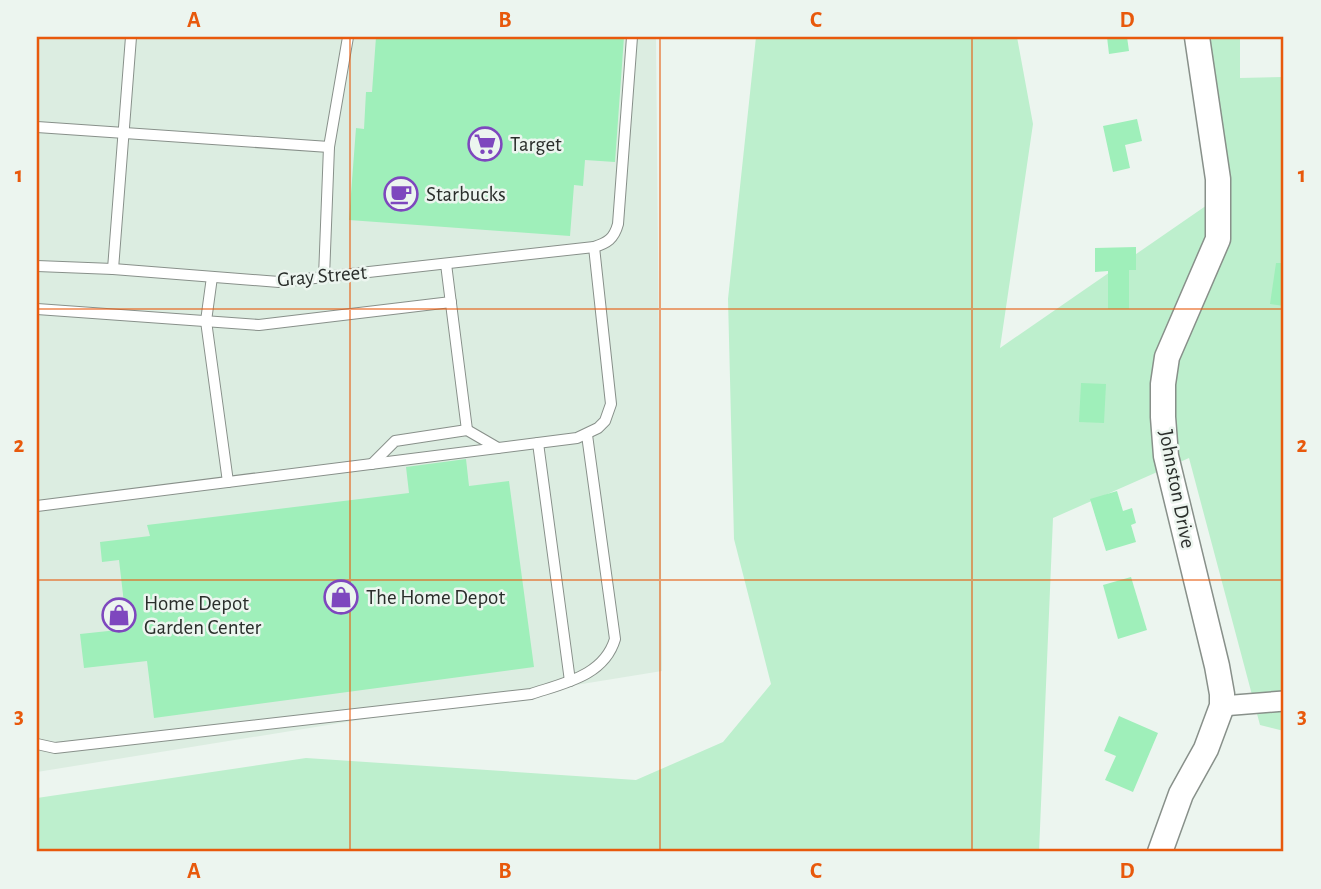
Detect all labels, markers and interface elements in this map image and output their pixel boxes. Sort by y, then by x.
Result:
text: A [187,9,201,32]
text: B [498,9,512,32]
text: C [810,9,822,32]
text: D [1119,9,1135,32]
supermarket icon: Target [466,125,504,163]
place label: Target [510,134,562,155]
text: 1 [15,164,23,187]
text: 1 [1298,164,1306,187]
cafe icon: Starbucks [382,175,420,213]
place label: Starbucks [426,184,506,205]
street label: Gray Street [276,262,368,290]
street label: Johnston Drive [1155,428,1199,550]
text: 2 [14,434,25,457]
text: 2 [1297,434,1308,457]
shop icon: The Home Depot [322,578,360,616]
place label: The Home Depot [366,587,505,608]
place label: Home Depot Garden Center [144,593,262,638]
shop icon: Home Depot Garden Center [100,596,138,634]
text: 3 [14,705,24,728]
text: 3 [1297,705,1307,728]
text: A [187,860,201,883]
text: B [498,860,512,883]
text: C [810,860,822,883]
text: D [1119,860,1135,883]

